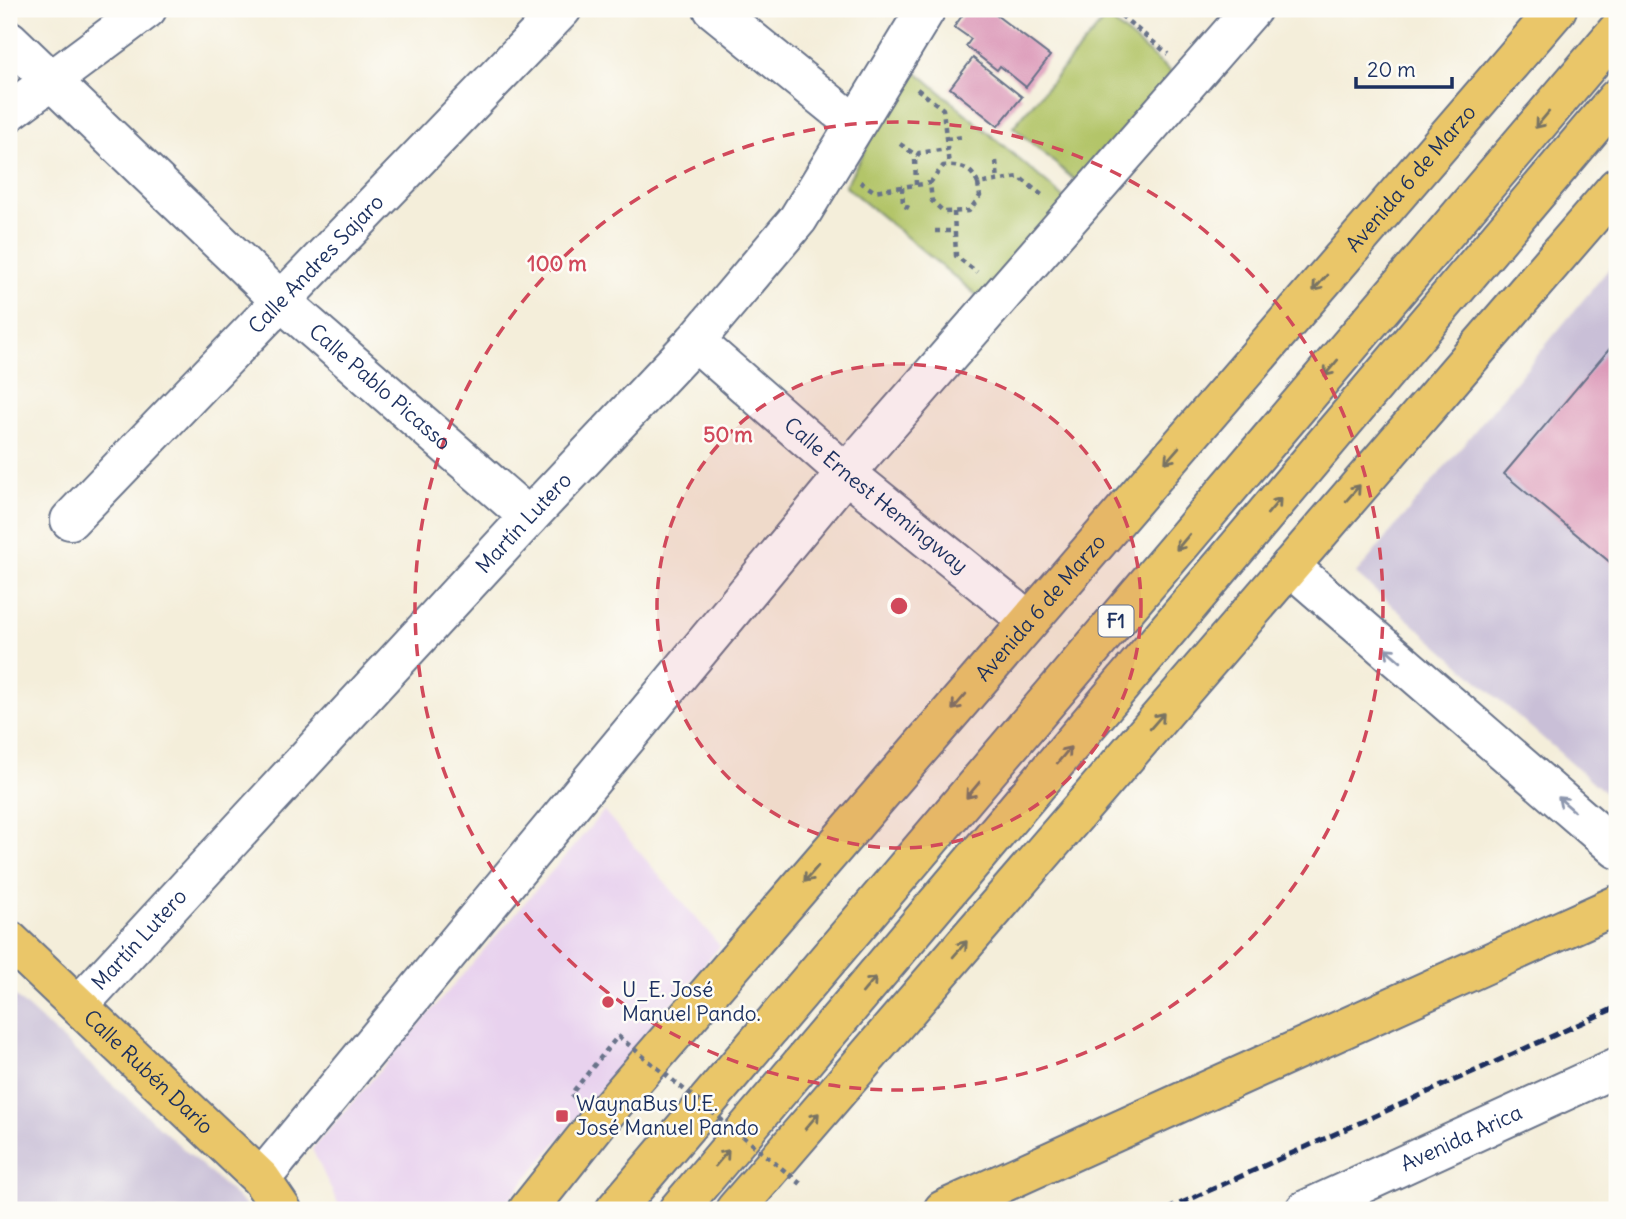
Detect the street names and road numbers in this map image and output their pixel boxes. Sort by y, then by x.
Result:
street label: Avenida 6 de Marzo [1340,99,1482,257]
street label: Calle Andres Sajaro [242,188,389,340]
street label: Calle Pablo Picasso [304,318,457,456]
street label: Calle Ernest Hemingway [779,411,974,579]
street label: Martín Lutero [470,466,577,579]
street label: Avenida 6 de Marzo [969,528,1111,687]
road number: F1 [1098,606,1134,636]
street label: Martín Lutero [86,883,192,996]
street label: Calle Rubén Darío [78,1004,219,1140]
street label: Avenida Arica [1396,1098,1526,1177]

